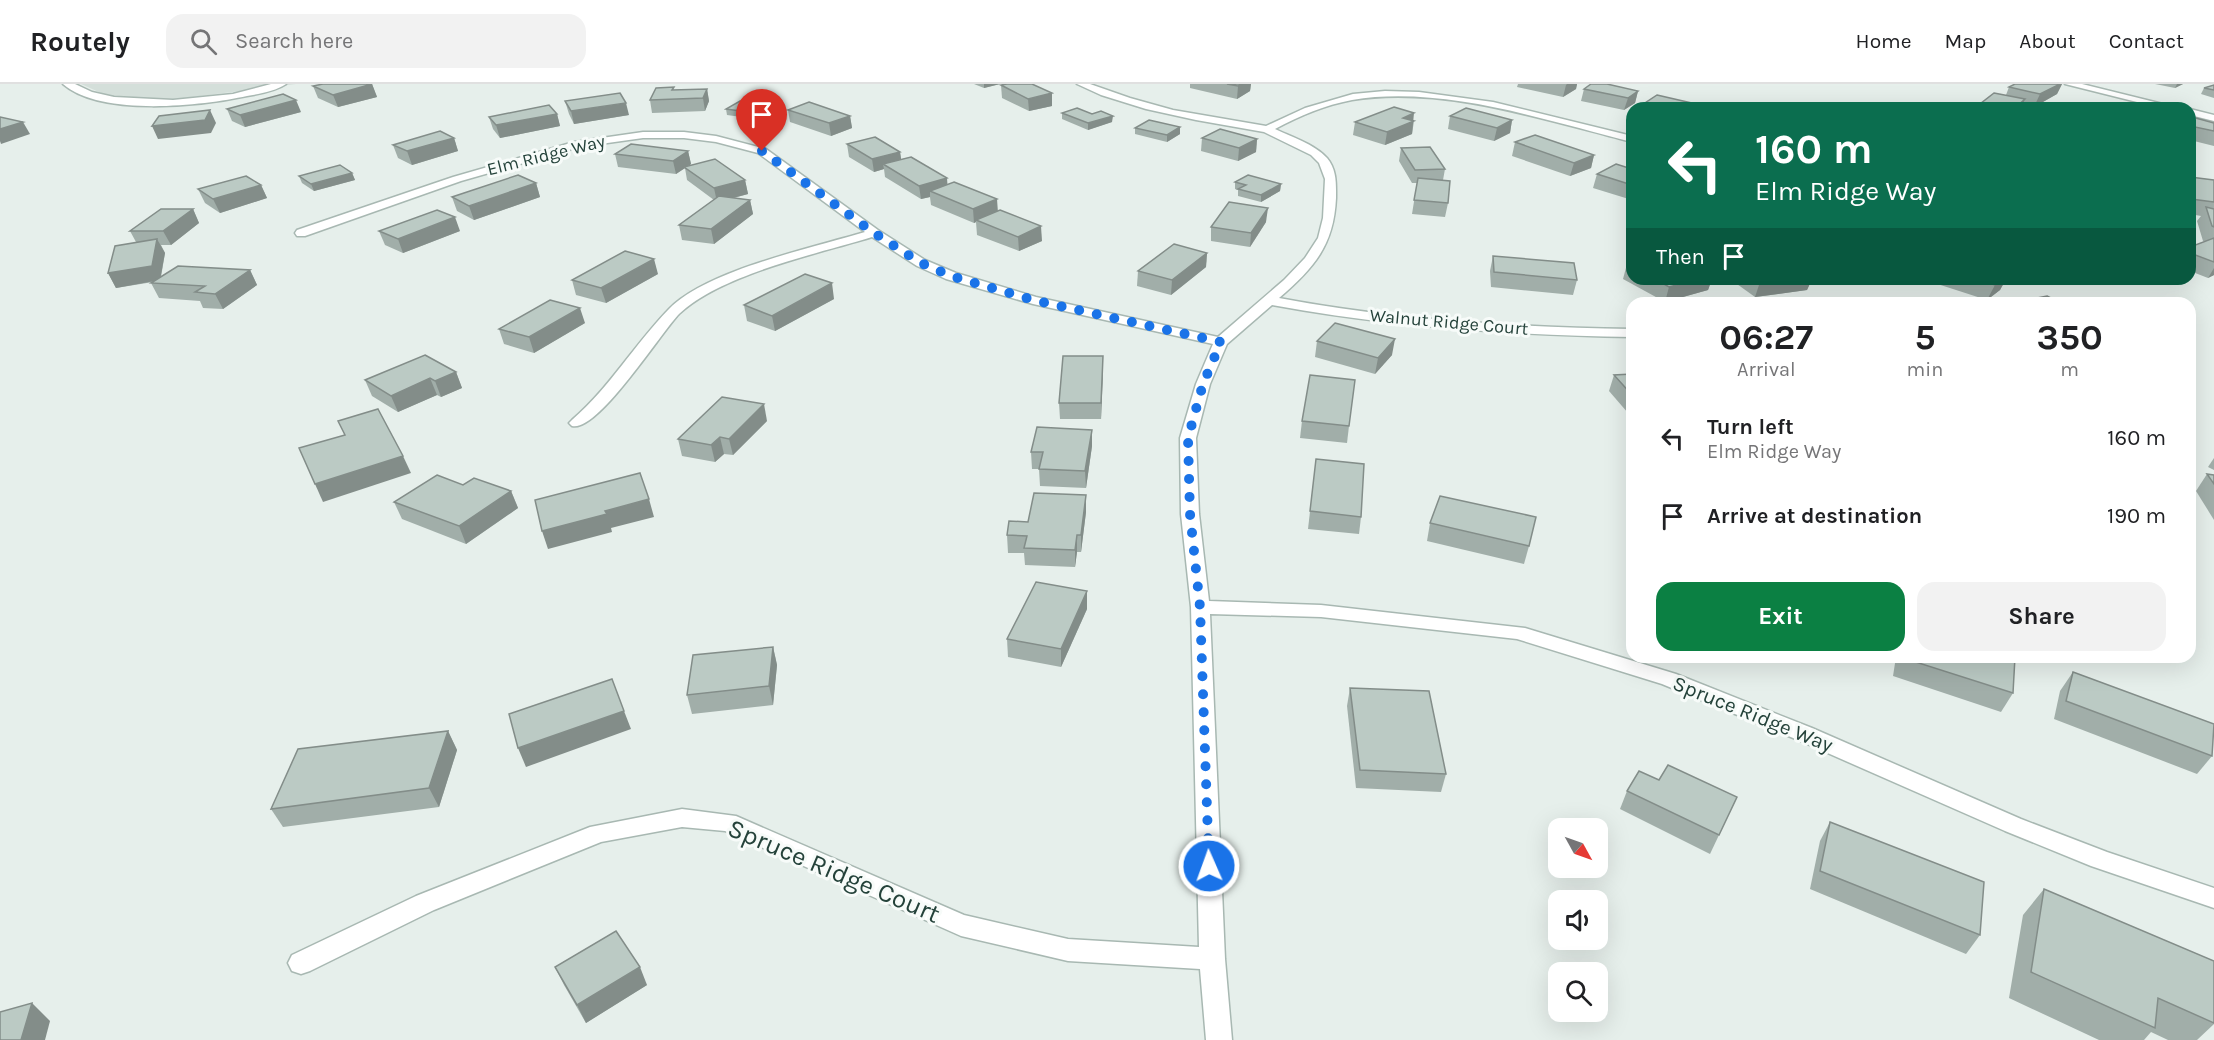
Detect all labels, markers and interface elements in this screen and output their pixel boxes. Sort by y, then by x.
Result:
search box [166,14,586,68]
text: Routely [30,25,130,58]
icon: search [187,25,220,58]
text: Search here [235,28,353,54]
text: Home [1856,29,1912,53]
text: Map [1945,29,1986,53]
text: About [2019,29,2076,53]
text: Contact [2109,29,2184,53]
pin [736,89,787,151]
icon: arrive [745,98,778,131]
text: 160 m [1755,124,1873,174]
icon: left [1656,126,1734,204]
street label: Elm Ridge Way [485,130,608,180]
text: Elm Ridge Way [1755,175,1936,207]
icon: arrive [1717,240,1750,273]
text: Then [1656,244,1705,270]
street label: Walnut Ridge Court [1369,304,1529,340]
text: 06:27 [1719,316,1813,358]
text: 5 [1914,316,1935,358]
text: 350 [2037,316,2103,358]
text: Arrival [1737,358,1796,381]
text: min [1907,358,1943,381]
text: m [2060,358,2079,381]
text: Turn left [1707,414,1794,440]
icon: left [1656,422,1689,455]
text: 160 m [2107,425,2166,451]
text: Elm Ridge Way [1707,440,1841,463]
icon: arrive [1656,500,1689,533]
text: Arrive at destination [1707,503,1922,529]
text: 190 m [2107,503,2166,529]
button: Exit [1656,582,1905,651]
button: Share [1917,582,2166,651]
street label: Spruce Ridge Way [1669,671,1837,757]
street label: Spruce Ridge Court [723,812,945,930]
north arrow [1548,818,1608,878]
map controls [1548,818,1608,1022]
position arrow [1177,834,1241,898]
button: sound [1548,890,1608,950]
button: search [1548,962,1608,1022]

